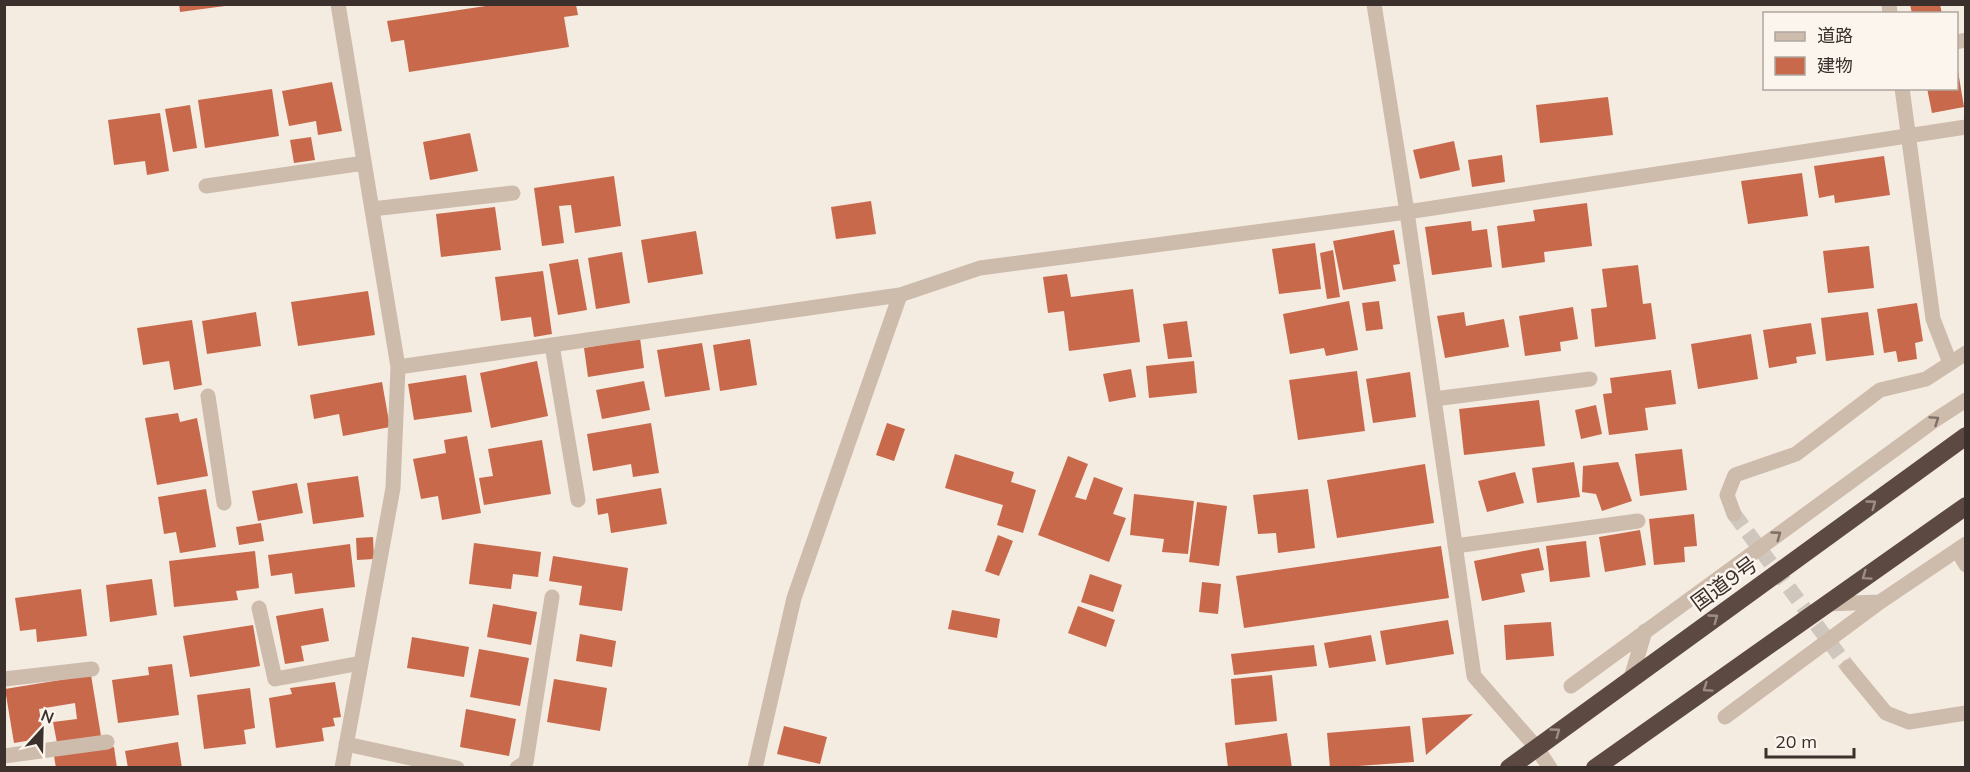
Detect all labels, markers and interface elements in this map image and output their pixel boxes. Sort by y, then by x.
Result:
legend [1763,12,1958,90]
text: 道路 [1817,24,1853,47]
text: 建物 [1817,54,1853,77]
one-way arrow [1928,416,1939,427]
one-way arrow [1865,500,1876,511]
one-way arrow [1771,531,1782,542]
street label: 国道9号 [1686,550,1762,616]
one-way arrow [1862,569,1873,580]
one-way arrow [1707,614,1718,625]
one-way arrow [1703,681,1714,692]
north arrow [12,700,72,760]
text: N [38,705,57,728]
scale bar [1766,721,1854,759]
one-way arrow [1549,729,1560,740]
text: 20 m [1775,730,1817,753]

